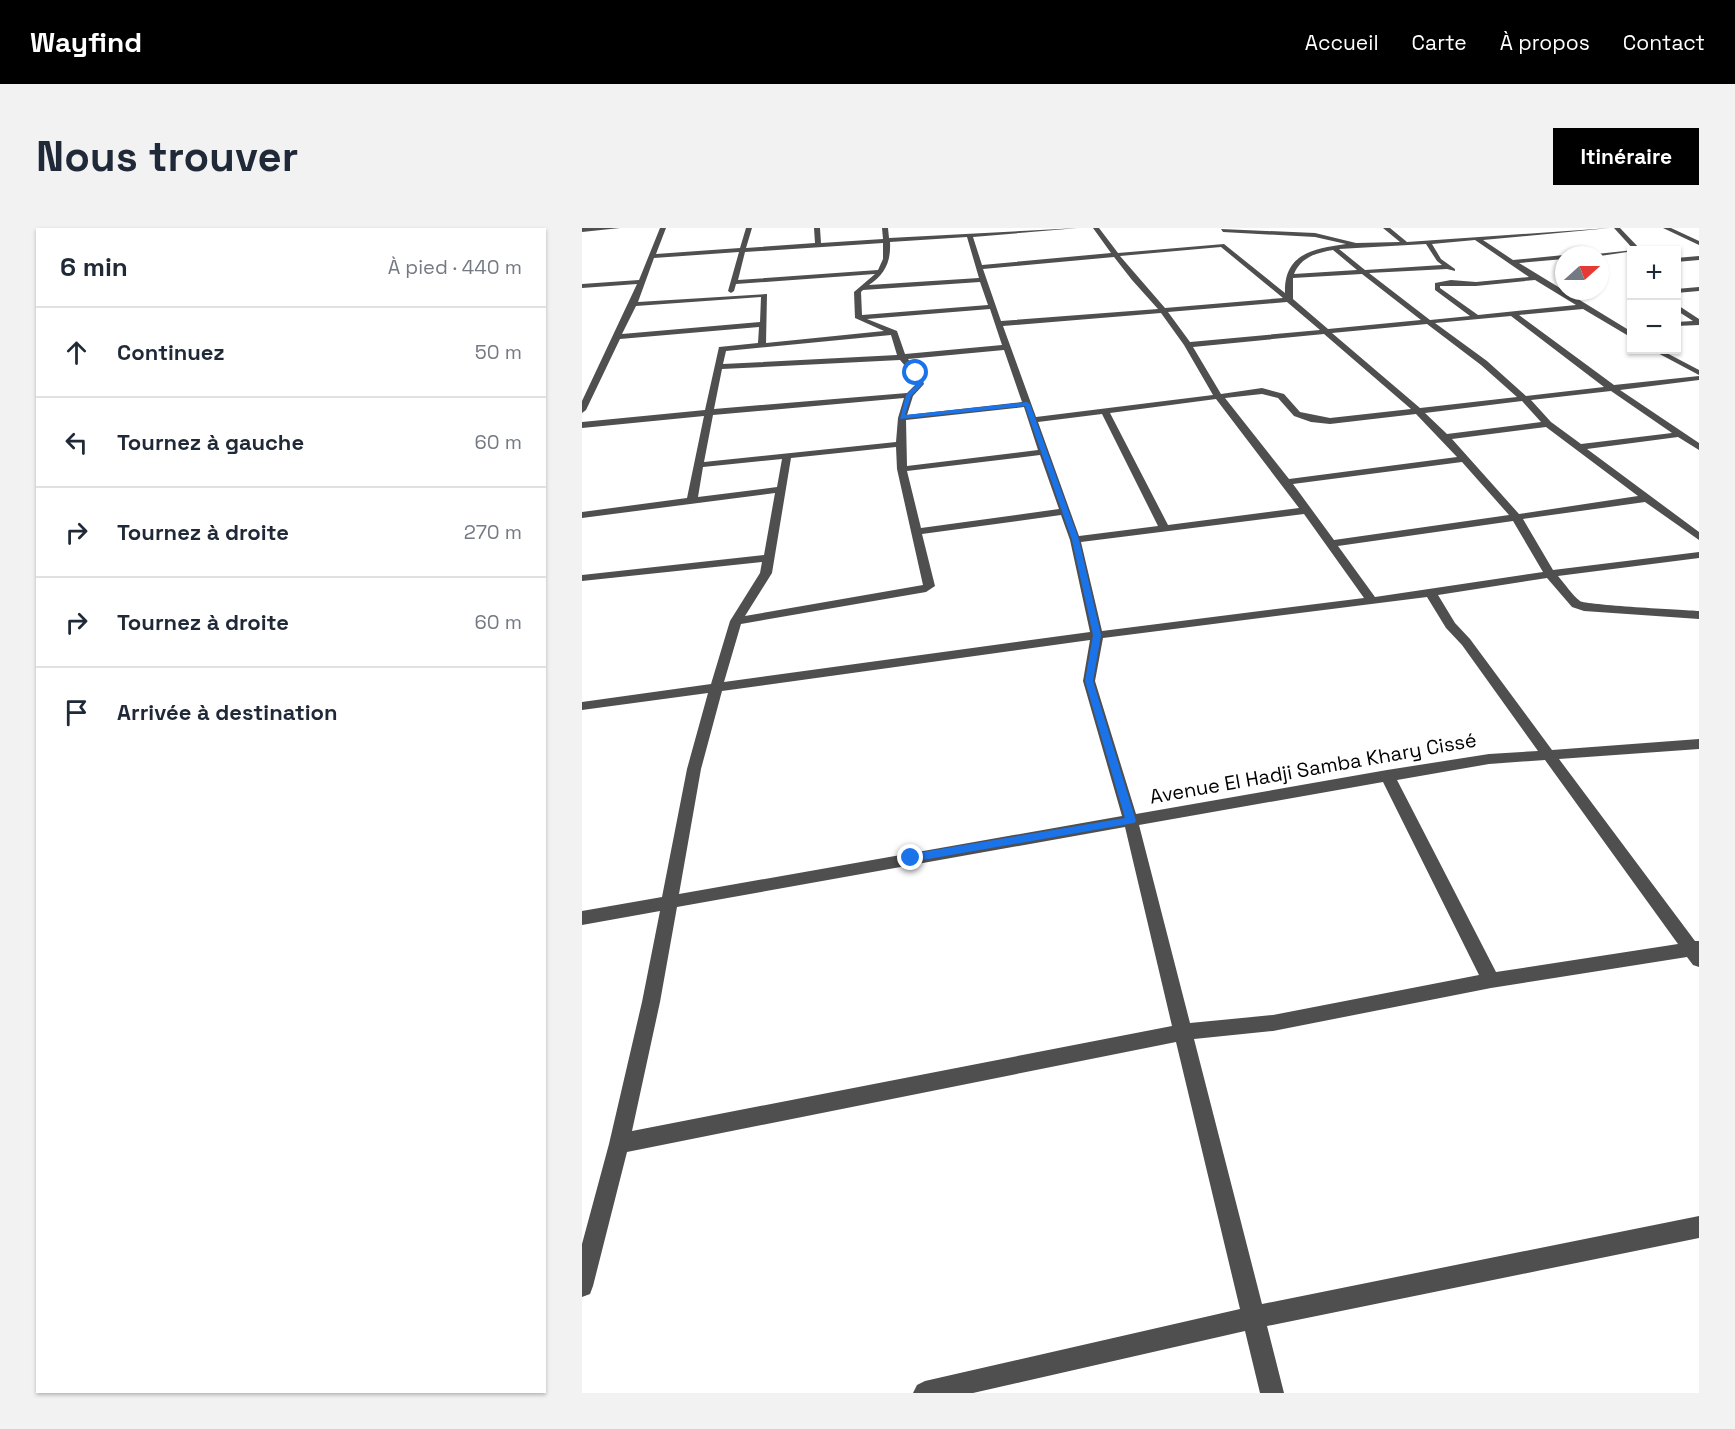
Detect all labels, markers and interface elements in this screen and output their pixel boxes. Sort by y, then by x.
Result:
text: Wayfind [30,24,142,60]
text: Accueil [1305,29,1379,56]
text: Carte [1412,29,1467,56]
text: À propos [1500,29,1590,56]
text: Contact [1623,29,1705,56]
button: Itinéraire [1553,128,1699,185]
text: Nous trouver [36,130,298,183]
north arrow [1555,246,1609,300]
map controls [1627,246,1681,354]
button: + [1627,246,1681,300]
text: 6 min [60,250,128,284]
text: À pied · 440 m [388,254,522,280]
button: − [1627,300,1681,354]
icon: ahead [60,336,93,369]
text: Continuez [117,338,225,366]
text: 50 m [475,339,522,365]
route start [902,359,928,385]
icon: left [60,426,93,459]
text: Tournez à gauche [117,428,304,456]
text: 60 m [475,429,522,455]
icon: right [60,516,93,549]
text: Tournez à droite [117,518,289,546]
text: 270 m [464,519,522,545]
icon: right [60,606,93,639]
text: Tournez à droite [117,608,289,636]
text: 60 m [475,609,522,635]
icon: arrive [60,696,93,729]
text: Arrivée à destination [117,698,338,726]
street label: Avenue El Hadji Samba Khary Cissé [1148,726,1478,810]
route end [897,844,923,870]

